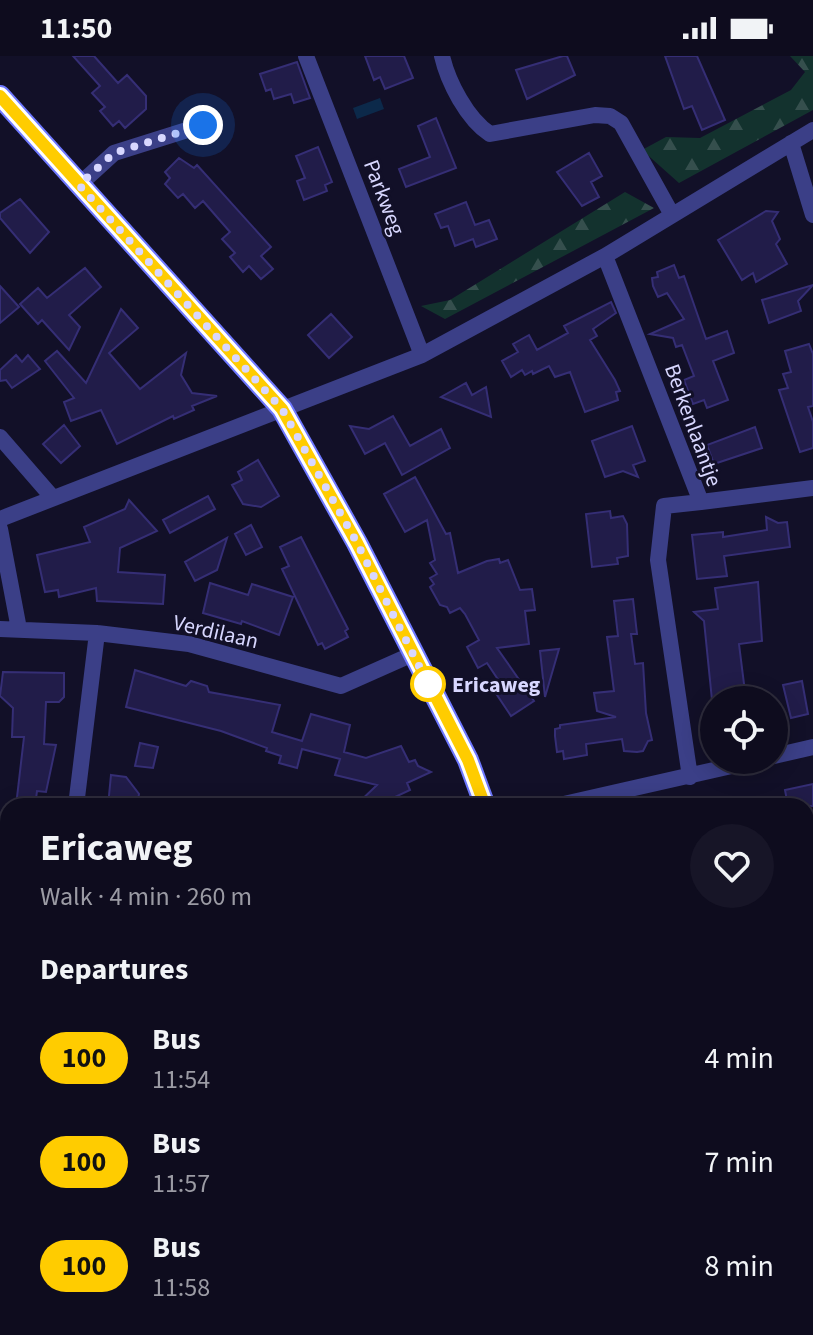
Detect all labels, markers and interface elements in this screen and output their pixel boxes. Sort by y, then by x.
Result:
text: 11:50 [40,7,112,50]
your location [183,105,223,145]
street label: Parkweg [355,155,413,240]
street label: Berkenlaantje [656,359,730,491]
street label: Verdilaan [170,607,262,657]
marker: Ericaweg [411,667,445,701]
place label: Ericaweg [452,669,541,701]
map controls [700,686,788,774]
button: locate [700,686,788,774]
text: Ericaweg [40,821,193,875]
button: heart [690,824,774,908]
text: Walk · 4 min · 260 m [40,878,252,915]
text: Departures [40,948,188,991]
text: Bus [152,1018,200,1061]
text: 4 min [704,1037,774,1080]
text: 100 [62,1038,106,1078]
text: 11:54 [152,1061,210,1098]
text: Bus [152,1122,200,1165]
text: 7 min [704,1141,774,1184]
text: 100 [62,1142,106,1182]
text: 11:57 [152,1165,210,1202]
text: Bus [152,1226,200,1269]
text: 8 min [704,1245,774,1288]
text: 100 [62,1246,106,1286]
text: 11:58 [152,1269,210,1306]

